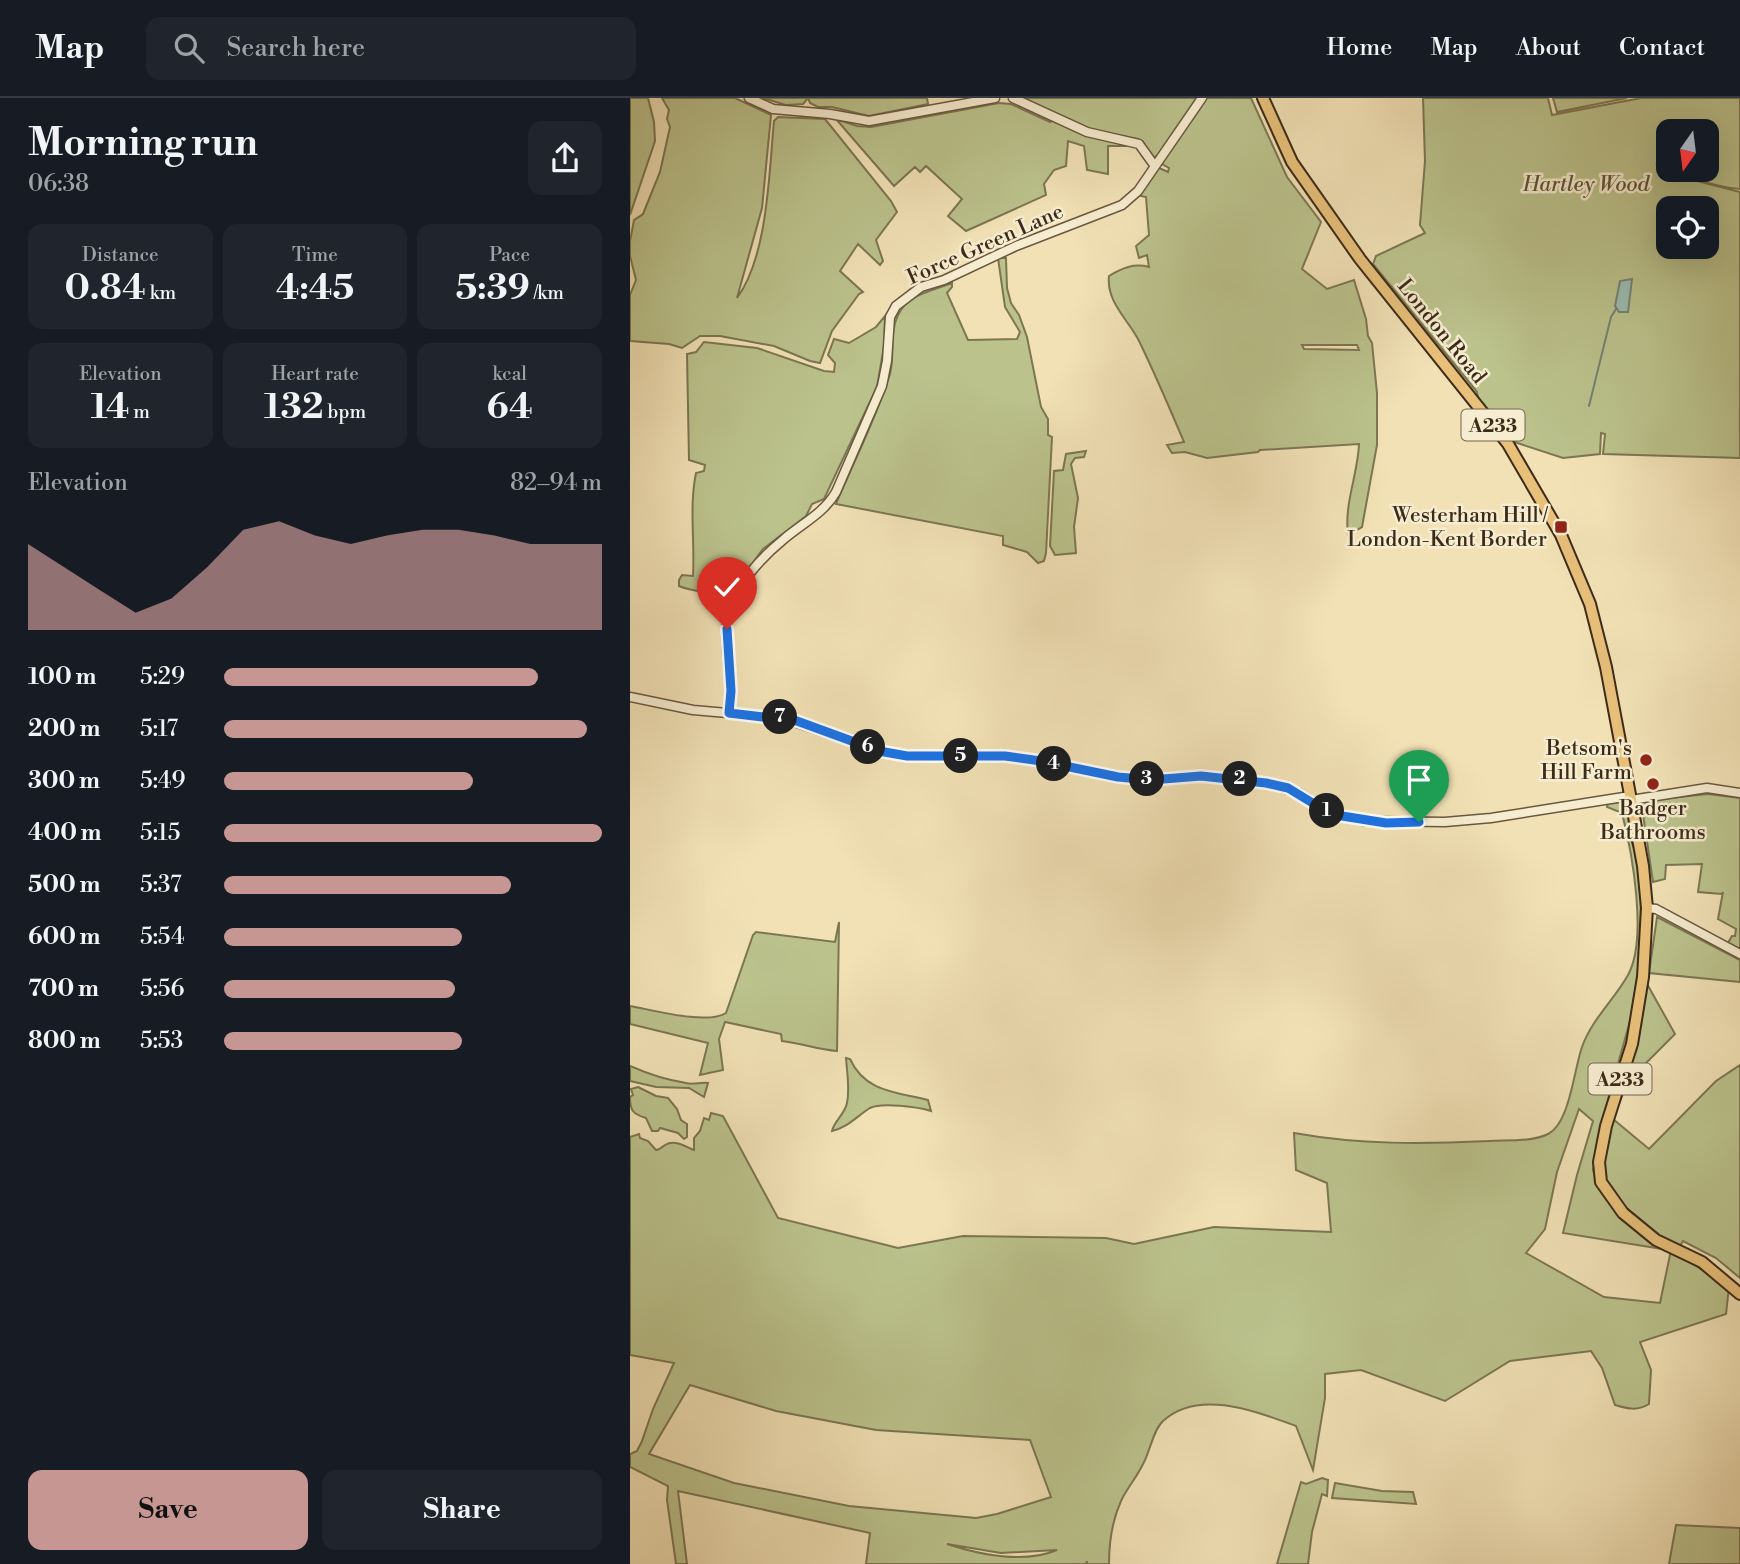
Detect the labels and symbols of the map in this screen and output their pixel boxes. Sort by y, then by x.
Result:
north arrow [1656,119,1718,182]
park label: Hartley Wood [1522,172,1650,198]
street label: Force Green Lane [903,199,1068,291]
street label: London Road [1391,274,1491,389]
road number: A233 [1462,410,1524,440]
place label: Westerham Hill / London-Kent Border [1347,503,1549,553]
marker: Westerham Hill / London-Kent Border [1553,519,1569,535]
pin [697,557,757,629]
pin: 7 [762,700,798,734]
pin: 6 [850,730,886,764]
place label: Betsom's Hill Farm [1541,736,1632,786]
pin: 5 [944,738,978,774]
pin: 4 [1036,746,1072,782]
pin [1389,750,1449,822]
marker: Betsom's Hill Farm [1638,752,1654,768]
pin: 3 [1130,762,1164,796]
pin: 2 [1222,762,1258,796]
marker: Badger Bathrooms [1645,776,1661,792]
pin: 1 [1310,794,1344,828]
place label: Badger Bathrooms [1599,796,1706,846]
road number: A233 [1588,1063,1651,1094]

